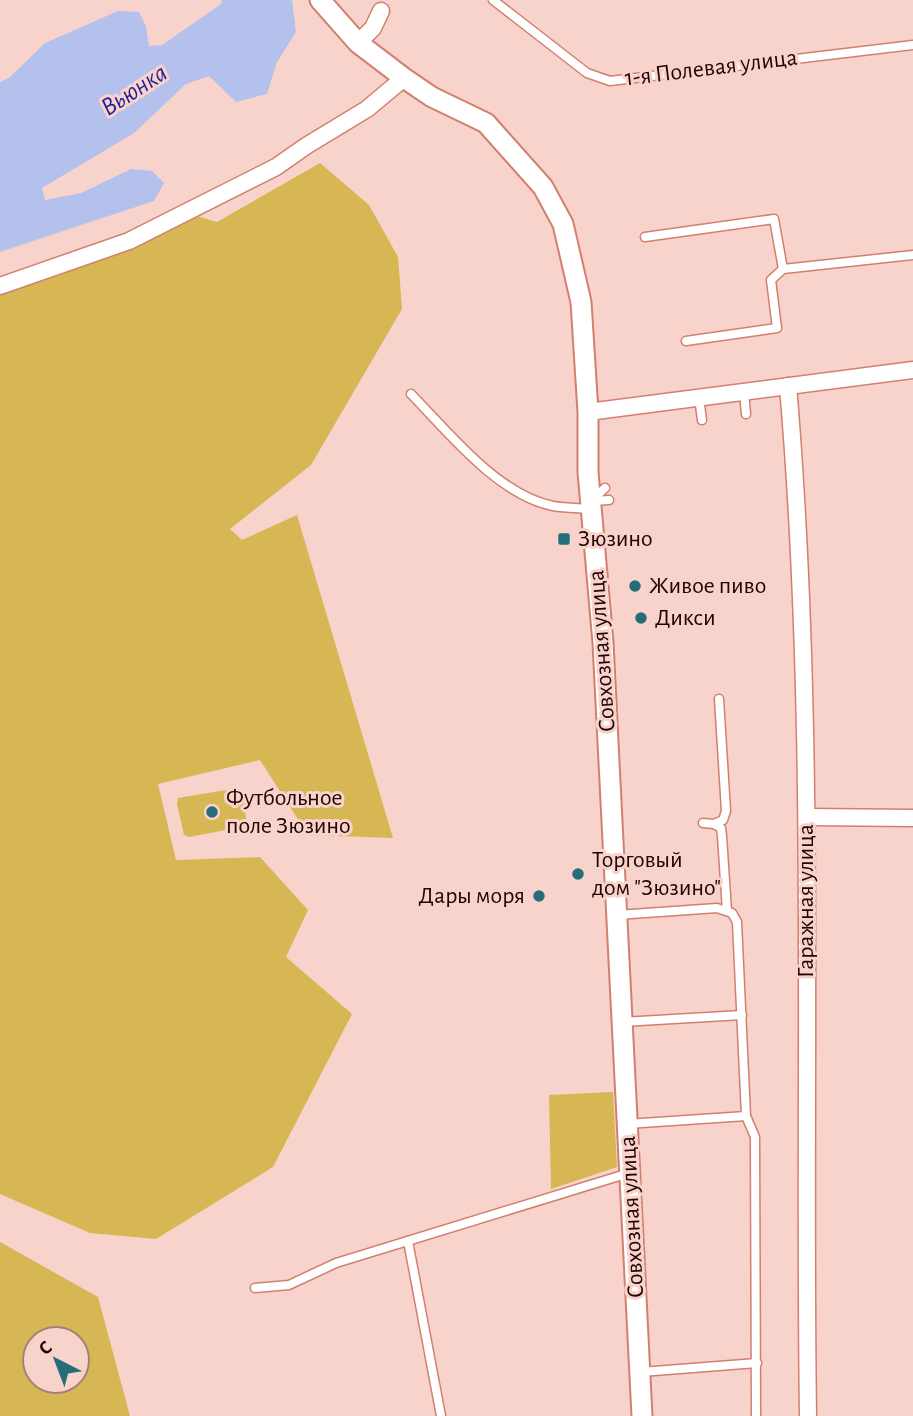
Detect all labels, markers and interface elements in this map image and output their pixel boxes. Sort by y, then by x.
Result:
street label: 1-я Полевая улица [623,46,799,90]
water label: Вьюнка [96,59,172,121]
place label: Зюзино [578,527,653,551]
marker: Зюзино [556,531,572,547]
street label: Совхозная улица [584,569,620,733]
place label: Живое пиво [649,574,766,598]
marker: Живое пиво [627,578,643,594]
place label: Дикси [655,606,716,630]
marker: Дикси [633,610,649,626]
place label: Футбольное поле Зюзино [226,786,351,838]
marker: Футбольное поле Зюзино [204,804,220,820]
street label: Гаражная улица [794,824,818,978]
place label: Торговый дом "Зюзино" [592,848,721,900]
marker: Торговый дом "Зюзино" [570,866,586,882]
place label: Дары моря [419,884,525,908]
marker: Дары моря [531,888,547,904]
street label: Совхозная улица [616,1135,648,1299]
north arrow [21,1325,91,1395]
text: С [35,1338,56,1359]

